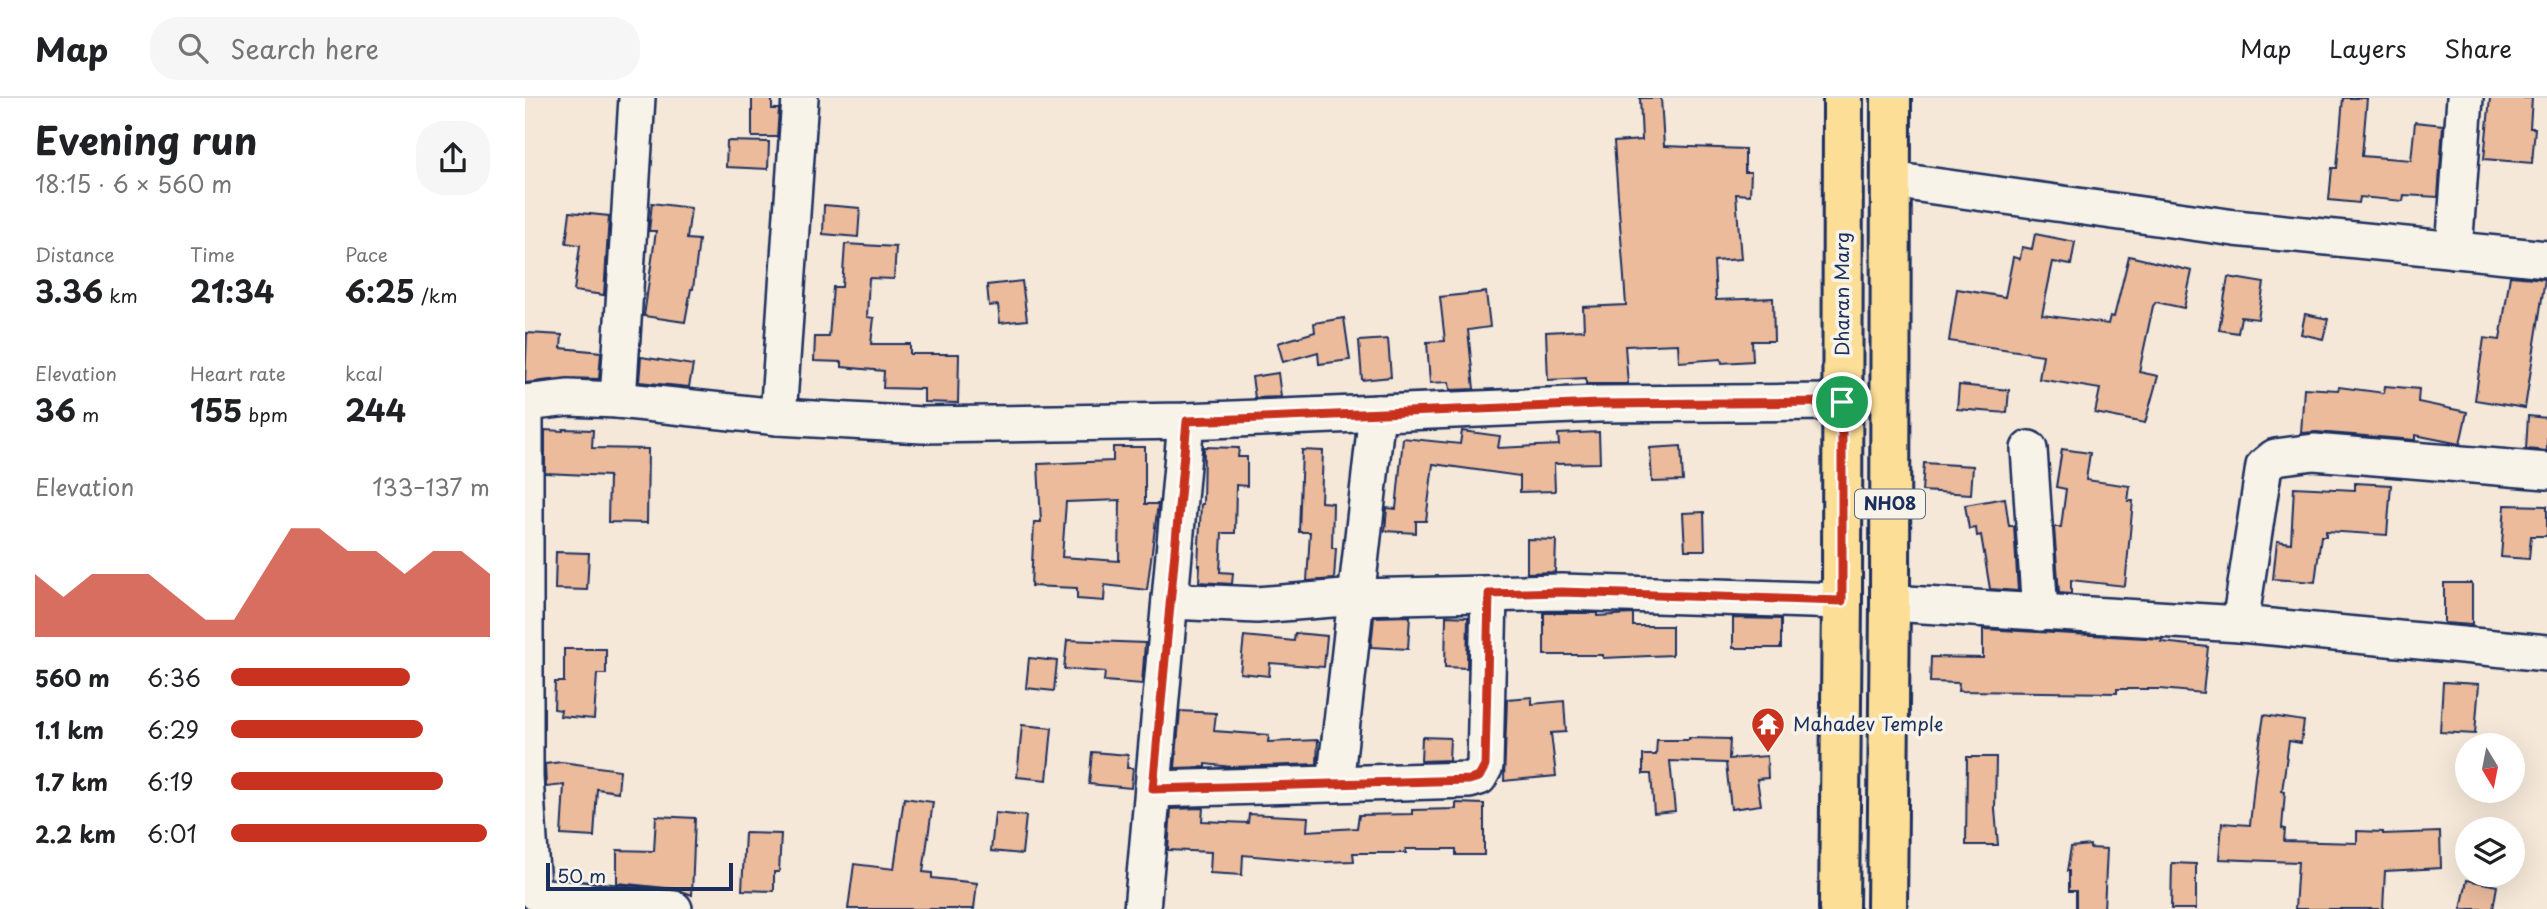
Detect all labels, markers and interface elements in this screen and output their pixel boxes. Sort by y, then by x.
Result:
search box [150,17,640,80]
text: Map [35,23,108,73]
icon: search [174,29,212,67]
text: Search here [230,29,379,68]
text: Map [2240,30,2291,66]
text: Layers [2329,30,2406,66]
text: Share [2444,30,2512,66]
text: Evening run [35,111,257,168]
button: share [416,121,490,195]
text: 18:15 · 6 × 560 m [35,166,232,201]
street label: Dharan Marg [1827,232,1855,356]
text: Distance [35,240,115,268]
text: Time [190,240,235,268]
text: Pace [345,240,388,268]
text: 3.36 [35,268,103,313]
text: 21:34 [190,268,274,313]
text: 6:25 [345,268,415,313]
text: km [103,281,138,309]
text: /km [415,281,457,309]
text: Elevation [35,359,117,387]
text: Heart rate [190,359,286,387]
text: kcal [345,359,383,387]
pin [1812,372,1872,432]
icon: arrive [1823,383,1861,421]
text: 36 [35,387,76,432]
text: 155 [190,387,242,432]
text: 244 [345,387,406,432]
text: m [76,400,99,428]
text: bpm [242,400,288,428]
text: Elevation [35,469,134,504]
text: 133–137 m [372,469,490,504]
road number: NH08 [1855,490,1925,518]
text: 560 m [35,660,110,695]
text: 6:36 [147,660,201,695]
temple icon: Mahadev Temple [1749,705,1787,754]
place label: Mahadev Temple [1793,709,1943,737]
text: 1.1 km [35,712,104,747]
text: 6:29 [147,712,199,747]
north arrow [2455,733,2525,803]
map controls [2455,733,2525,887]
text: 1.7 km [35,764,108,799]
text: 6:19 [147,764,193,799]
text: 2.2 km [35,816,116,851]
text: 6:01 [147,816,197,851]
button: layers [2455,817,2525,887]
scale bar [546,860,733,892]
text: 50 m [557,861,606,889]

